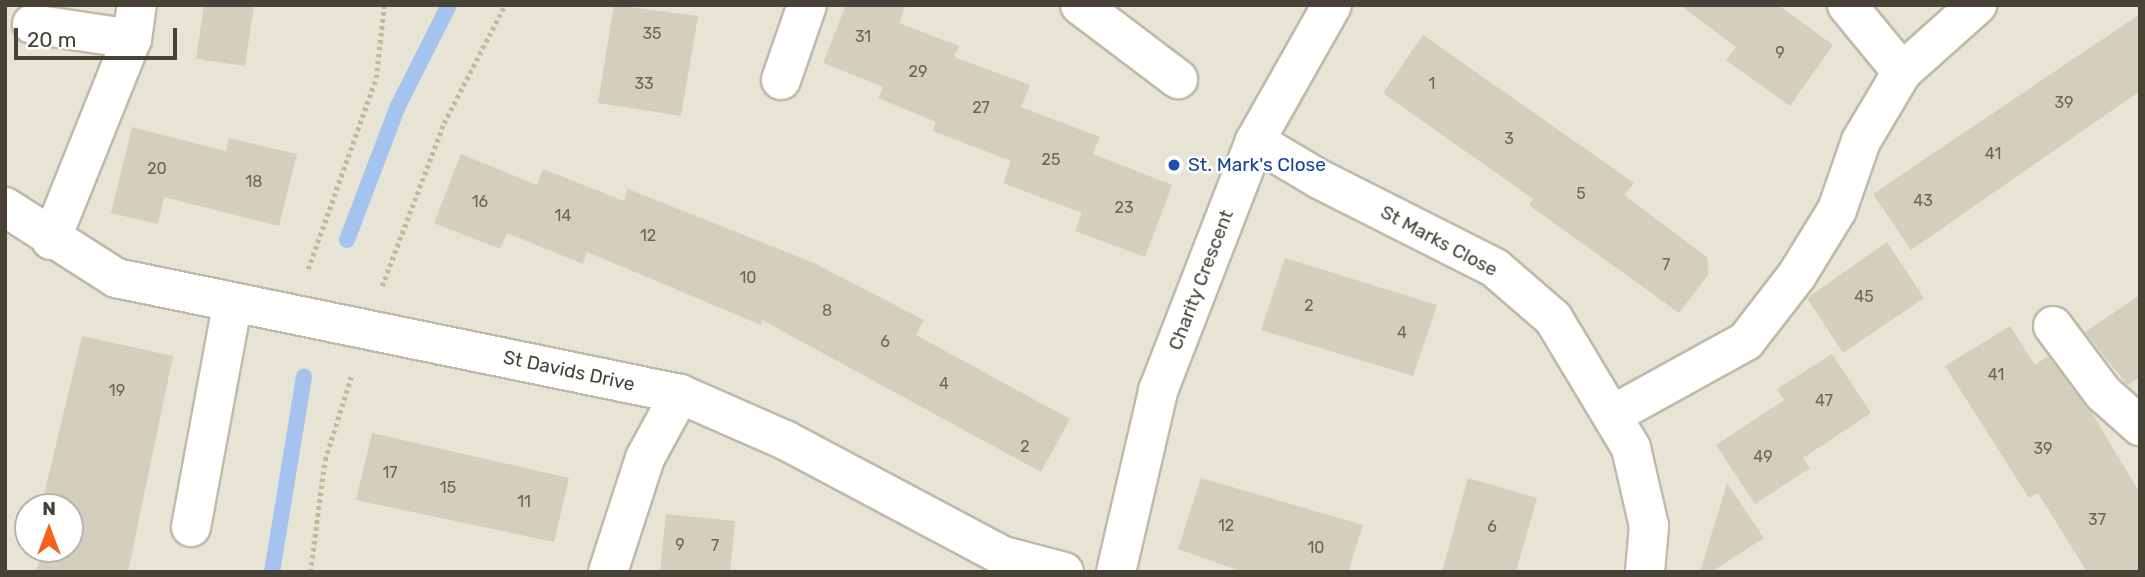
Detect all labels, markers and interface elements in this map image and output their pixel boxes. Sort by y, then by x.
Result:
scale bar [18,14,180,58]
house number: 35 [642,24,662,44]
text: 20 m [27,27,76,52]
house number: 31 [855,27,871,47]
house number: 9 [1775,43,1785,63]
house number: 29 [909,62,927,82]
house number: 33 [634,74,654,94]
house number: 1 [1429,74,1435,94]
house number: 39 [2054,93,2074,113]
house number: 27 [972,98,990,118]
house number: 3 [1504,129,1514,149]
house number: 41 [1985,144,2001,164]
house number: 25 [1042,150,1060,170]
place label: St. Mark's Close [1188,154,1326,176]
marker: St. Mark's Close [1166,157,1182,173]
house number: 20 [147,159,167,179]
house number: 18 [245,172,263,192]
house number: 5 [1576,184,1586,204]
house number: 43 [1913,191,1933,211]
house number: 16 [472,192,488,212]
house number: 23 [1114,198,1134,218]
street label: St Marks Close [1377,201,1501,281]
house number: 14 [555,206,571,226]
street label: Charity Crescent [1164,206,1238,354]
house number: 12 [640,226,656,246]
house number: 7 [1662,255,1670,275]
house number: 10 [739,268,757,288]
house number: 45 [1854,287,1874,307]
house number: 2 [1304,296,1314,316]
house number: 8 [822,301,832,321]
house number: 4 [1397,323,1407,343]
house number: 6 [880,332,890,352]
street label: St Davids Drive [501,346,637,396]
house number: 41 [1988,365,2004,385]
house number: 4 [939,374,949,394]
house number: 19 [109,381,125,401]
house number: 47 [1815,391,1833,411]
house number: 2 [1020,437,1030,457]
house number: 39 [2033,439,2053,459]
house number: 49 [1753,447,1773,467]
house number: 17 [382,463,398,483]
house number: 15 [440,478,456,498]
house number: 11 [517,492,531,512]
north arrow [14,493,84,563]
text: N [42,497,56,520]
house number: 37 [2088,510,2106,530]
house number: 12 [1218,516,1234,536]
house number: 6 [1487,517,1497,537]
house number: 9 [675,535,685,555]
house number: 7 [711,536,719,556]
house number: 10 [1307,538,1325,558]

